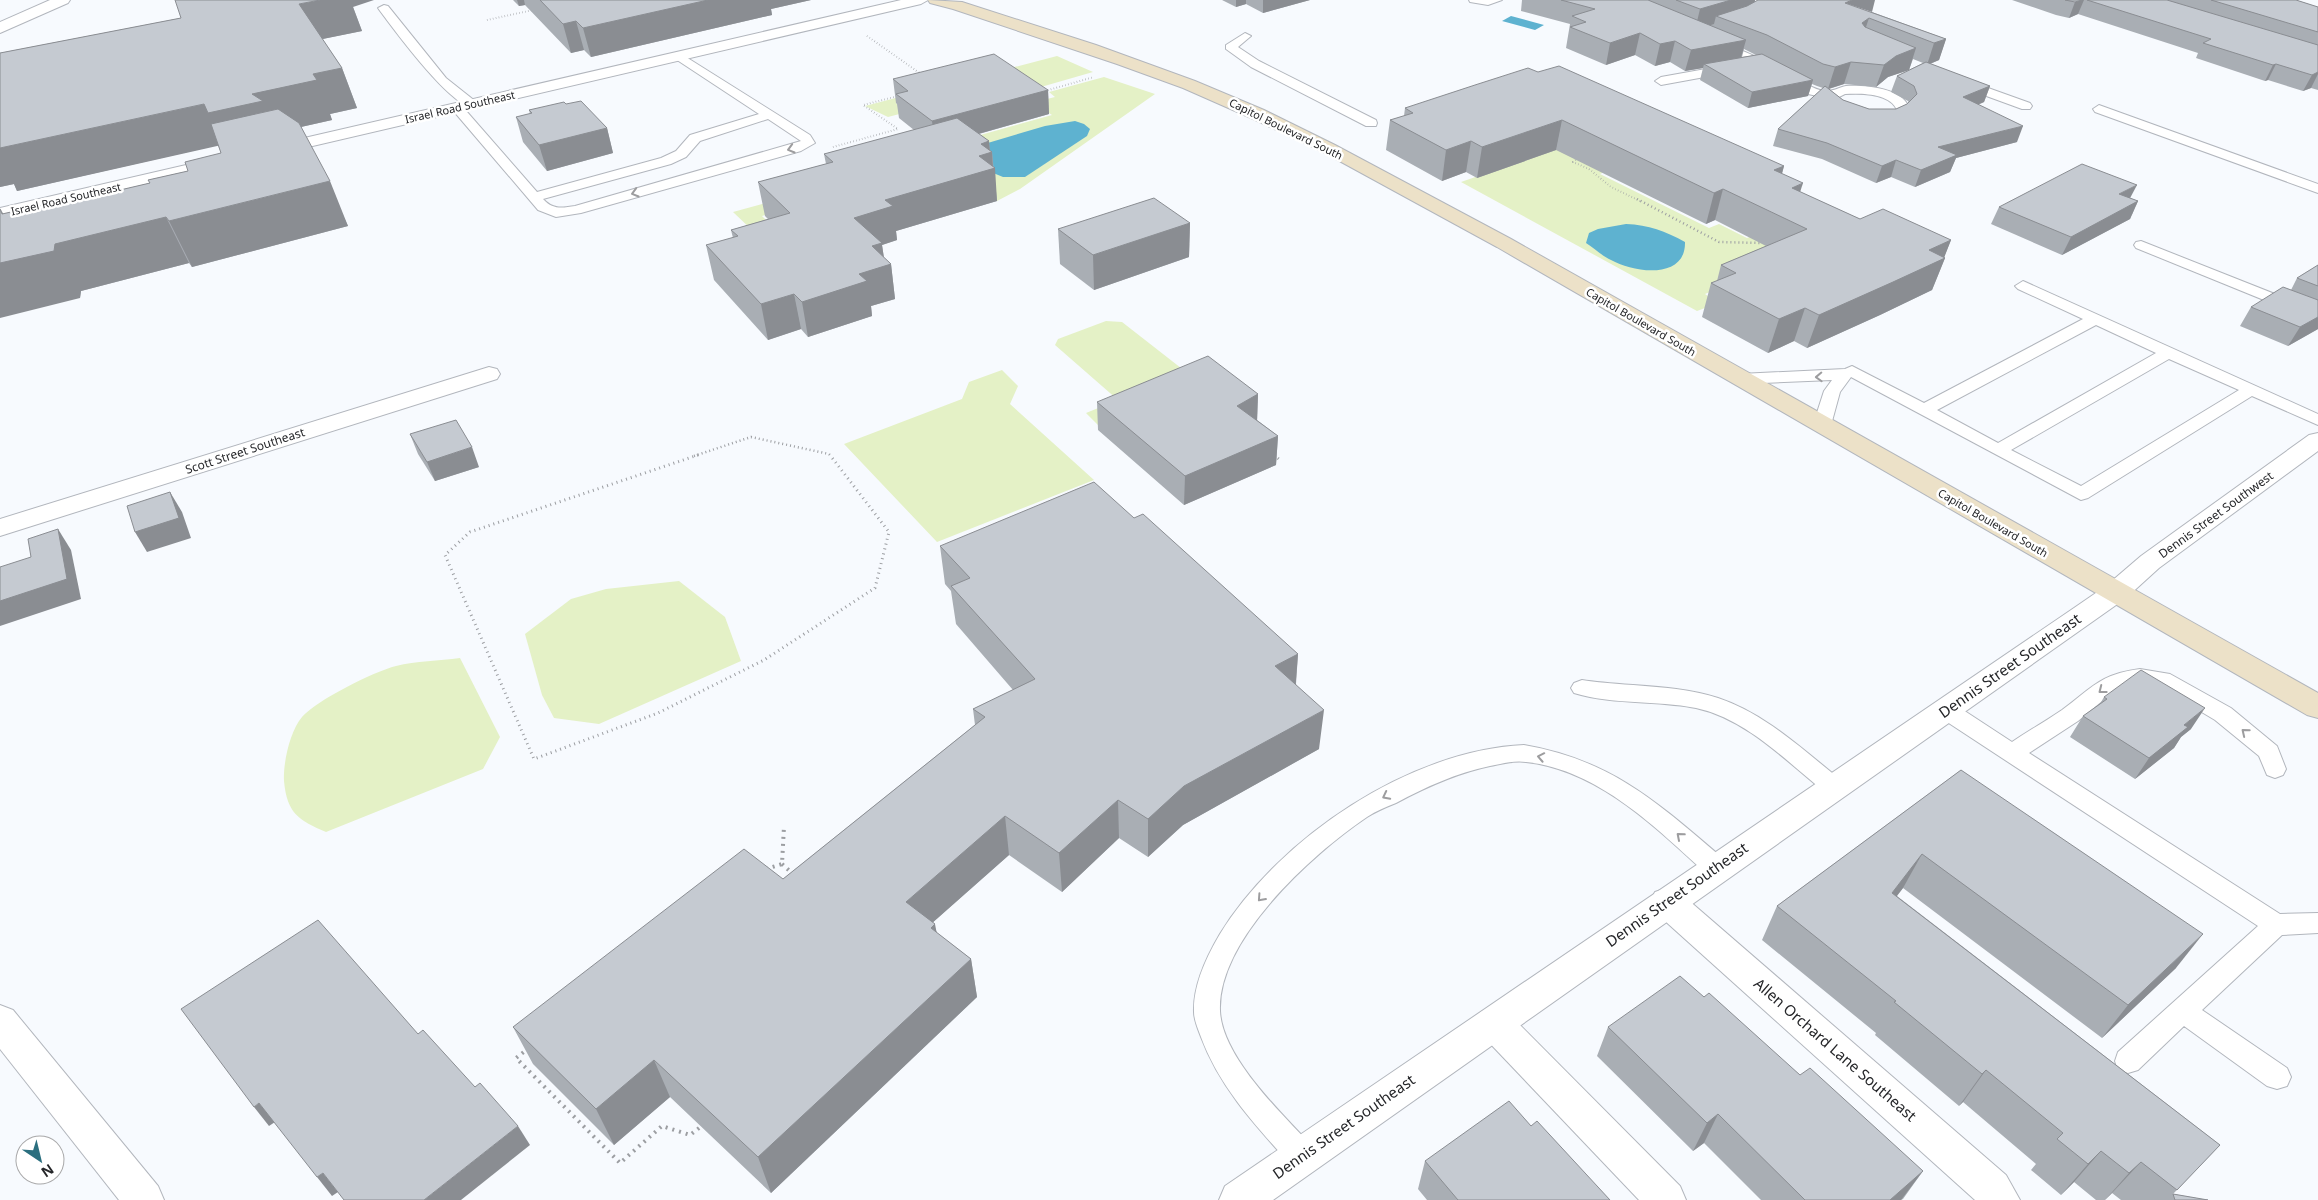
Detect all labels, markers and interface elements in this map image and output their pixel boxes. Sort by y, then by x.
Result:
street label: Israel Road Southeast [403,87,516,126]
street label: Capitol Boulevard South [1227,95,1345,163]
one-way arrow [788,144,796,154]
street label: Israel Road Southeast [9,179,122,218]
one-way arrow [631,188,639,198]
street label: Capitol Boulevard South [1584,284,1699,359]
one-way arrow [1815,371,1823,382]
street label: Scott Street Southeast [183,423,307,478]
street label: Dennis Street Southwest [2155,467,2277,562]
street label: Capitol Boulevard South [1936,485,2051,560]
street label: Dennis Street Southeast [1934,608,2085,722]
one-way arrow [2099,684,2108,692]
one-way arrow [2242,730,2251,738]
one-way arrow [1536,752,1545,762]
one-way arrow [1383,790,1392,800]
one-way arrow [1676,833,1685,842]
street label: Dennis Street Southeast [1601,837,1752,951]
one-way arrow [1258,892,1267,901]
street label: Allen Orchard Lane Southeast [1750,973,1922,1126]
street label: Dennis Street Southeast [1268,1069,1419,1183]
north arrow [15,1135,65,1185]
text: N [38,1160,58,1182]

